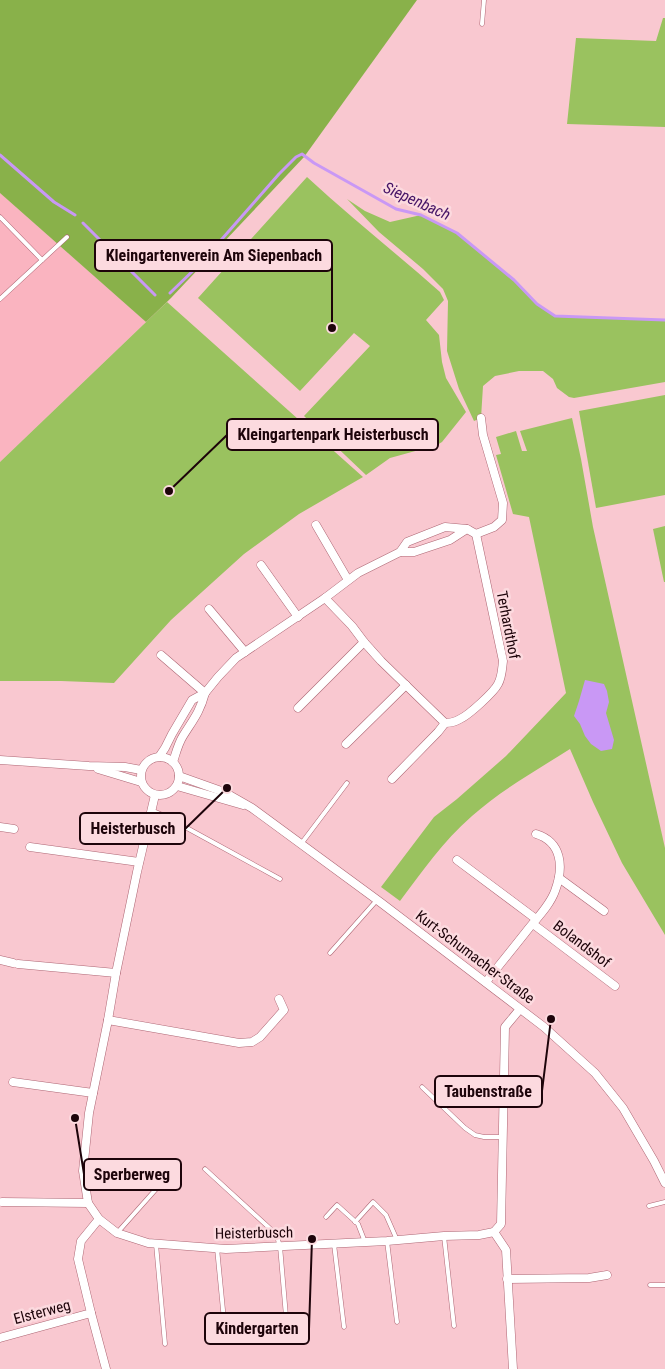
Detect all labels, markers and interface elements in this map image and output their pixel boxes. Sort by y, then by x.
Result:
water label: Siepenbach [381,178,453,224]
callout: Kleingartenverein Am Siepenbach [95,240,332,271]
text: Kleingartenverein Am Siepenbach [106,246,322,265]
callout: Kleingartenpark Heisterbusch [227,419,438,450]
text: Kleingartenpark Heisterbusch [237,425,429,444]
street label: Terhardthof [493,589,523,661]
callout: Heisterbusch [80,813,185,844]
text: Heisterbusch [91,819,176,838]
street label: Kurt-Schumacher-Straße [412,906,538,1008]
street label: Bolandshof [550,917,615,972]
callout: Taubenstraße [435,1076,542,1107]
text: Taubenstraße [444,1082,532,1101]
callout: Sperberweg [84,1159,181,1190]
text: Sperberweg [94,1165,170,1184]
street label: Heisterbusch [215,1223,293,1243]
street label: Elsterweg [12,1296,72,1328]
callout: Kindergarten [205,1313,309,1344]
text: Kindergarten [215,1319,299,1338]

